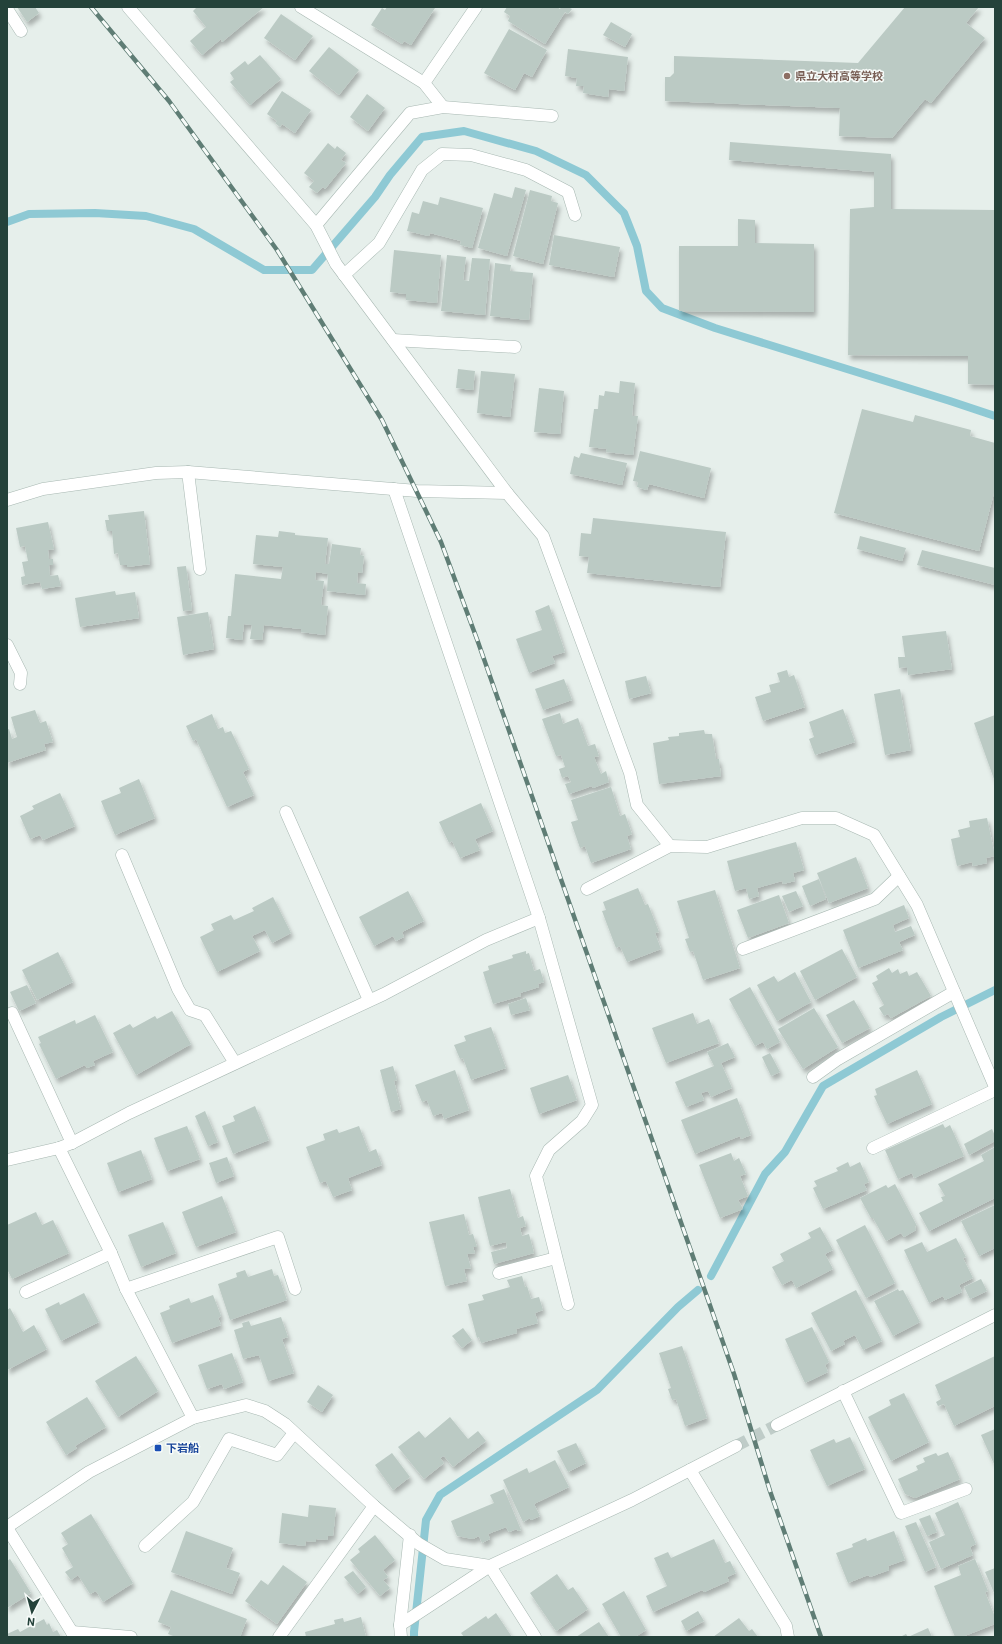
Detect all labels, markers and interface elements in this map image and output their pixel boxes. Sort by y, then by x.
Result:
place label: 県立大村高等学校 [795,70,883,83]
marker: 県立大村高等学校 [782,71,792,81]
place label: 下岩船 [166,1442,199,1455]
marker: 下岩船 [153,1443,163,1453]
north arrow [12,1592,52,1632]
text: N [26,1615,36,1628]

